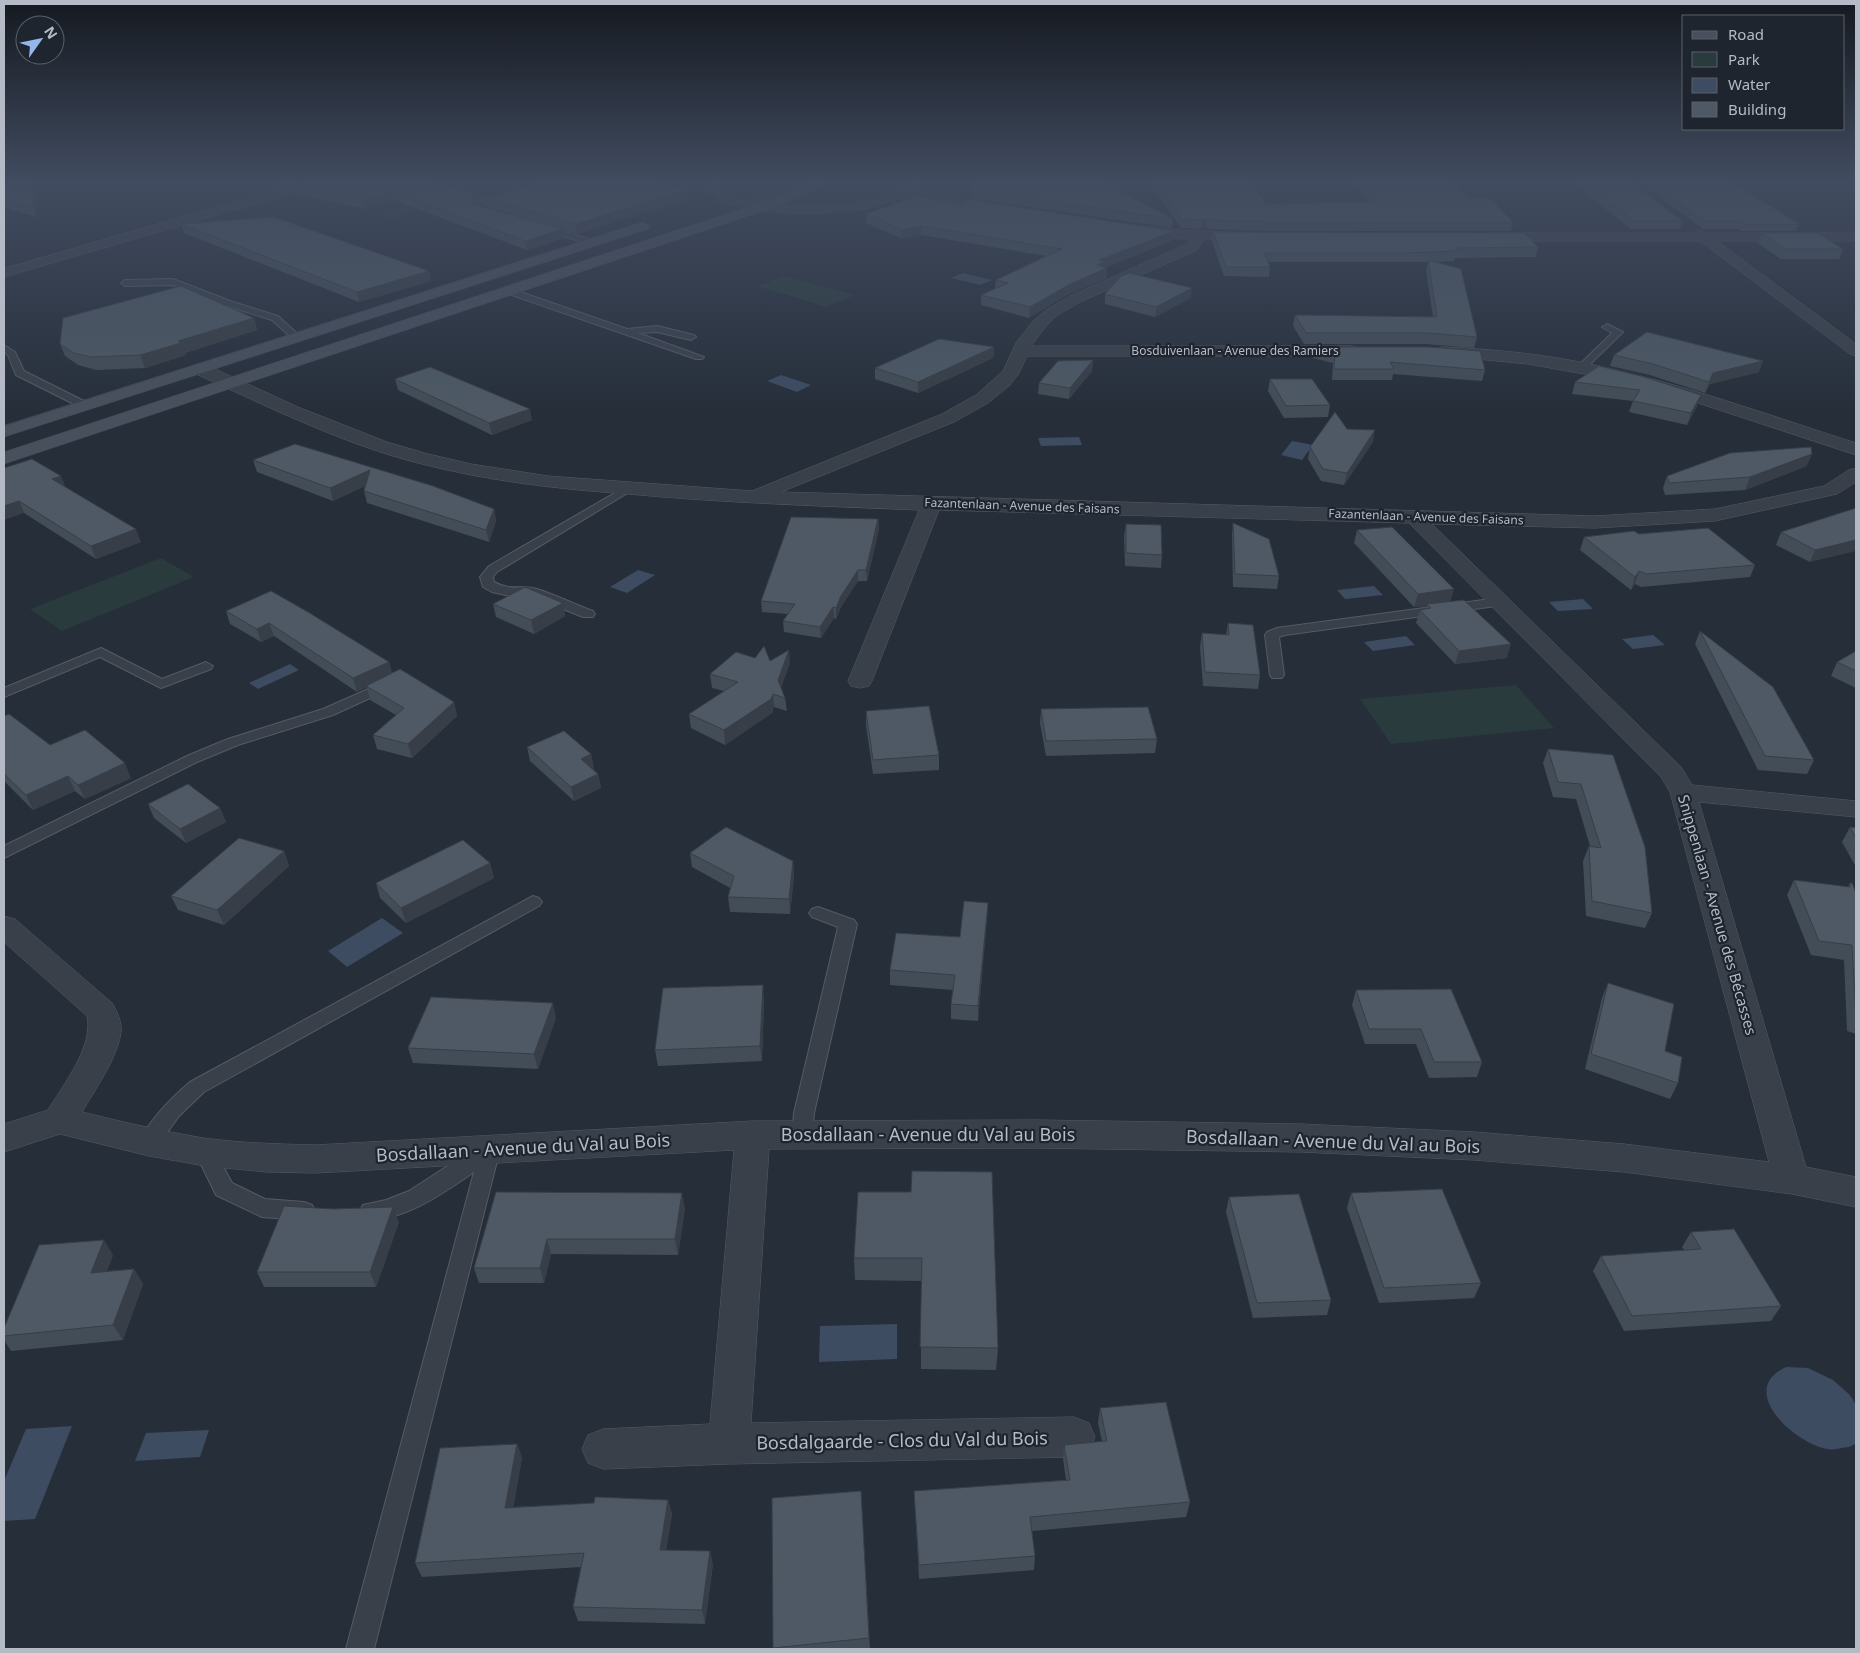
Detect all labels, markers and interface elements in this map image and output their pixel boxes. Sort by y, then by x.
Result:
north arrow [15,15,65,65]
legend [1682,15,1845,130]
text: N [40,23,62,43]
text: Road [1728,24,1764,44]
text: Park [1728,49,1760,69]
text: Water [1728,74,1770,94]
text: Building [1728,99,1786,119]
street label: Bosduivenlaan - Avenue des Ramiers [1131,342,1339,359]
street label: Fazantenlaan - Avenue des Faisans [924,494,1120,517]
street label: Fazantenlaan - Avenue des Faisans [1328,505,1524,528]
street label: Snippenlaan - Avenue des Bécasses [1674,792,1762,1037]
street label: Bosdallaan - Avenue du Val au Bois [781,1122,1075,1146]
street label: Bosdallaan - Avenue du Val au Bois [1185,1124,1481,1158]
street label: Bosdallaan - Avenue du Val au Bois [375,1127,671,1167]
street label: Bosdalgaarde - Clos du Val du Bois [756,1425,1048,1455]

